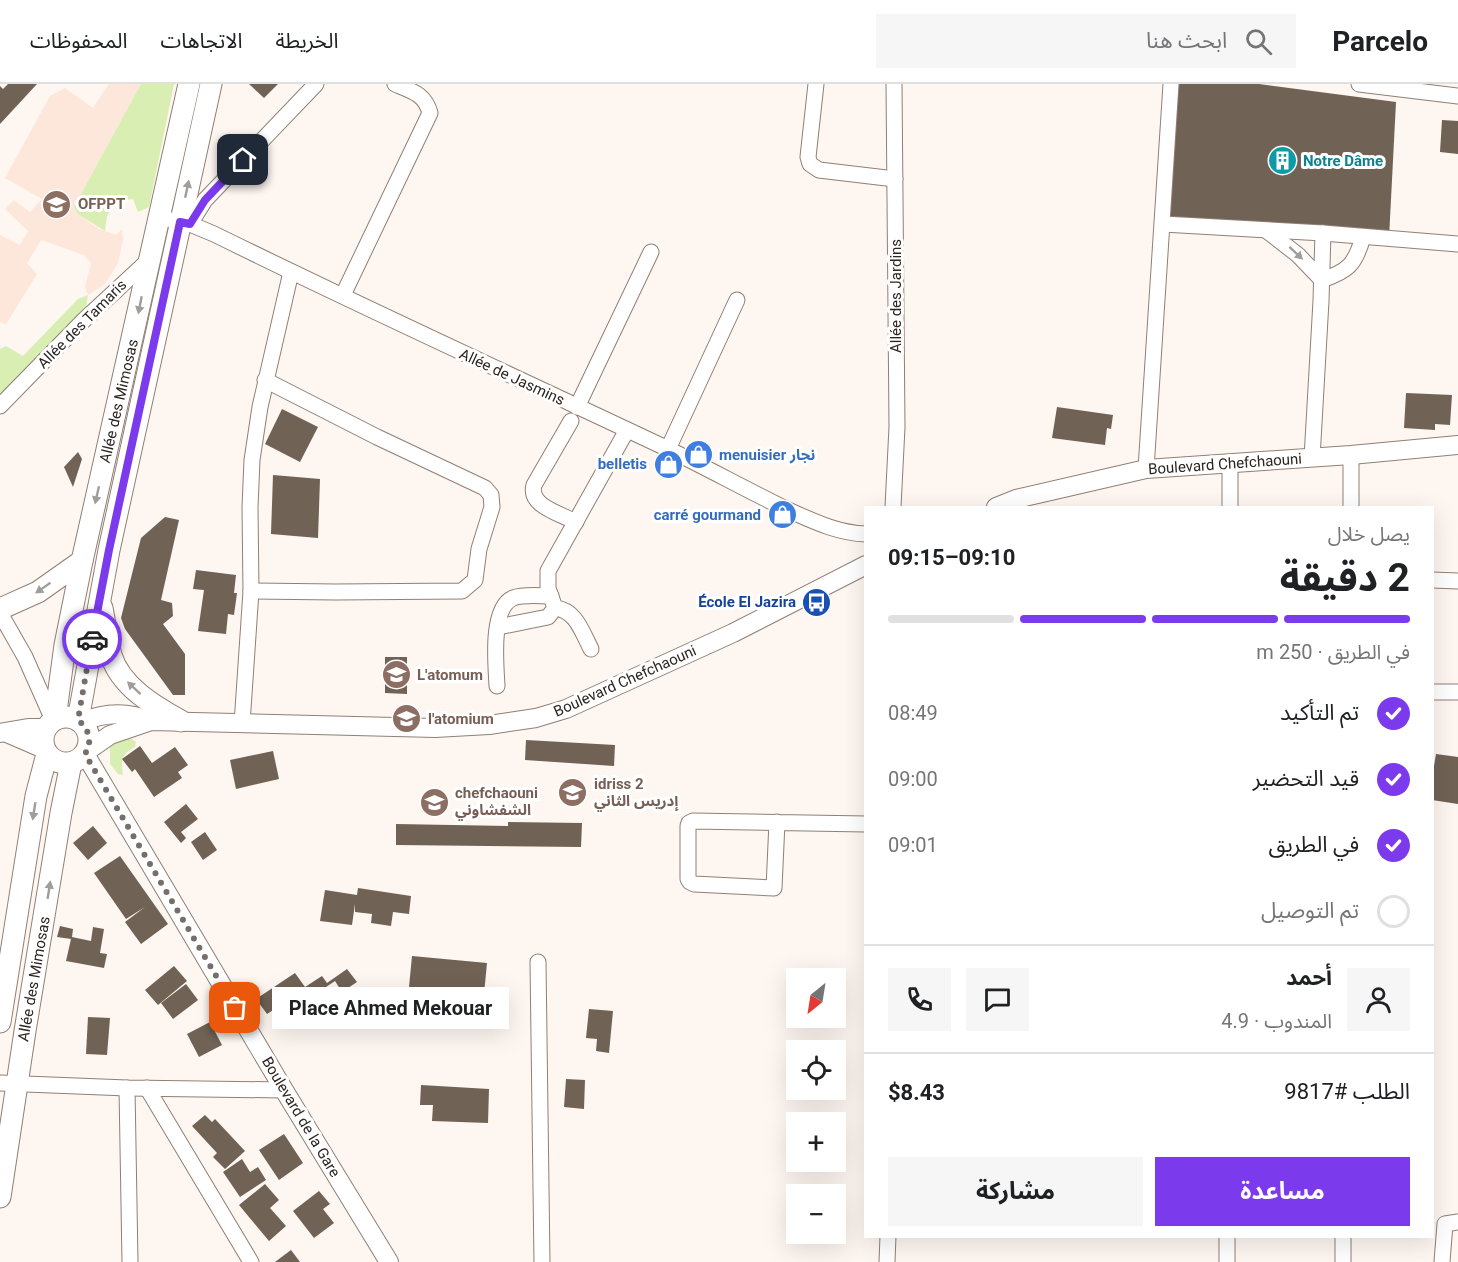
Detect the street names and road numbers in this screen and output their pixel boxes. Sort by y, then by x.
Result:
street label: Allée des Jardins [887,239,905,353]
street label: Allée des Tamaris [34,276,130,372]
street label: Allée des Mimosas [96,337,142,465]
street label: Allée de Jasmins [457,345,567,409]
street label: Boulevard Chefchaouni [1147,450,1303,478]
street label: Boulevard Chefchaouni [551,641,699,721]
street label: Allée des Mimosas [14,915,54,1043]
street label: Boulevard de la Gare [258,1054,344,1180]

